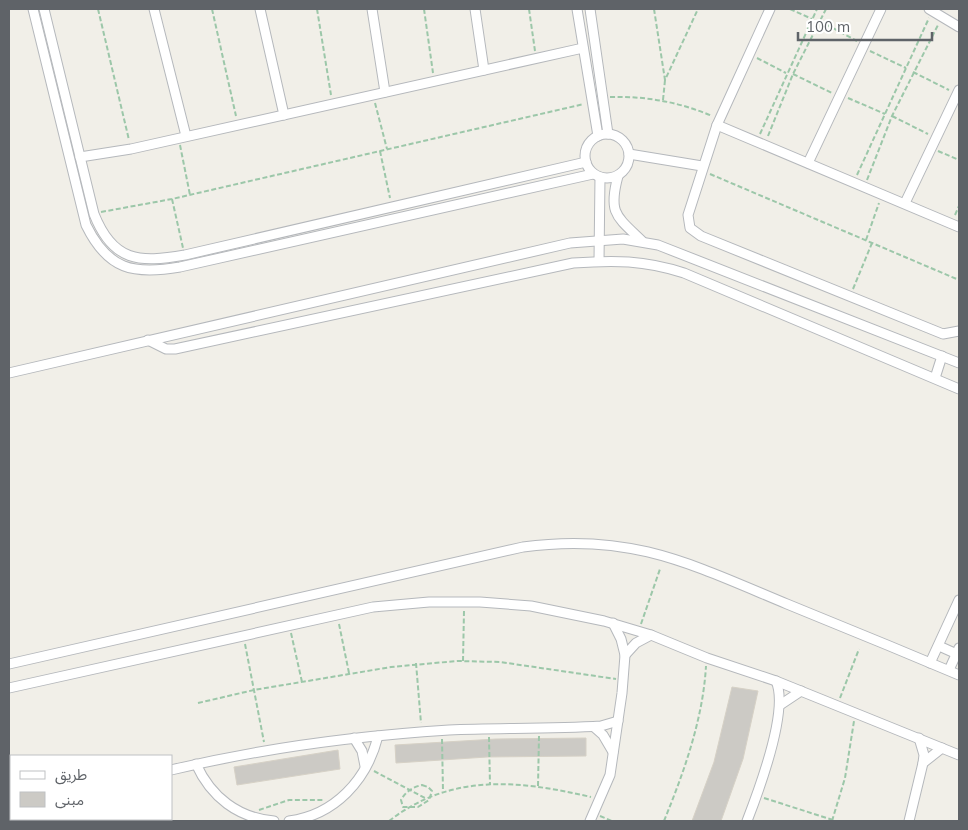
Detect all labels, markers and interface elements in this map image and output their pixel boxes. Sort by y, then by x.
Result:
scale bar [798,10,932,42]
text: 100 m [806,17,850,36]
legend [10,755,172,820]
text: طريق [55,765,87,785]
text: مبنى [55,790,84,809]

